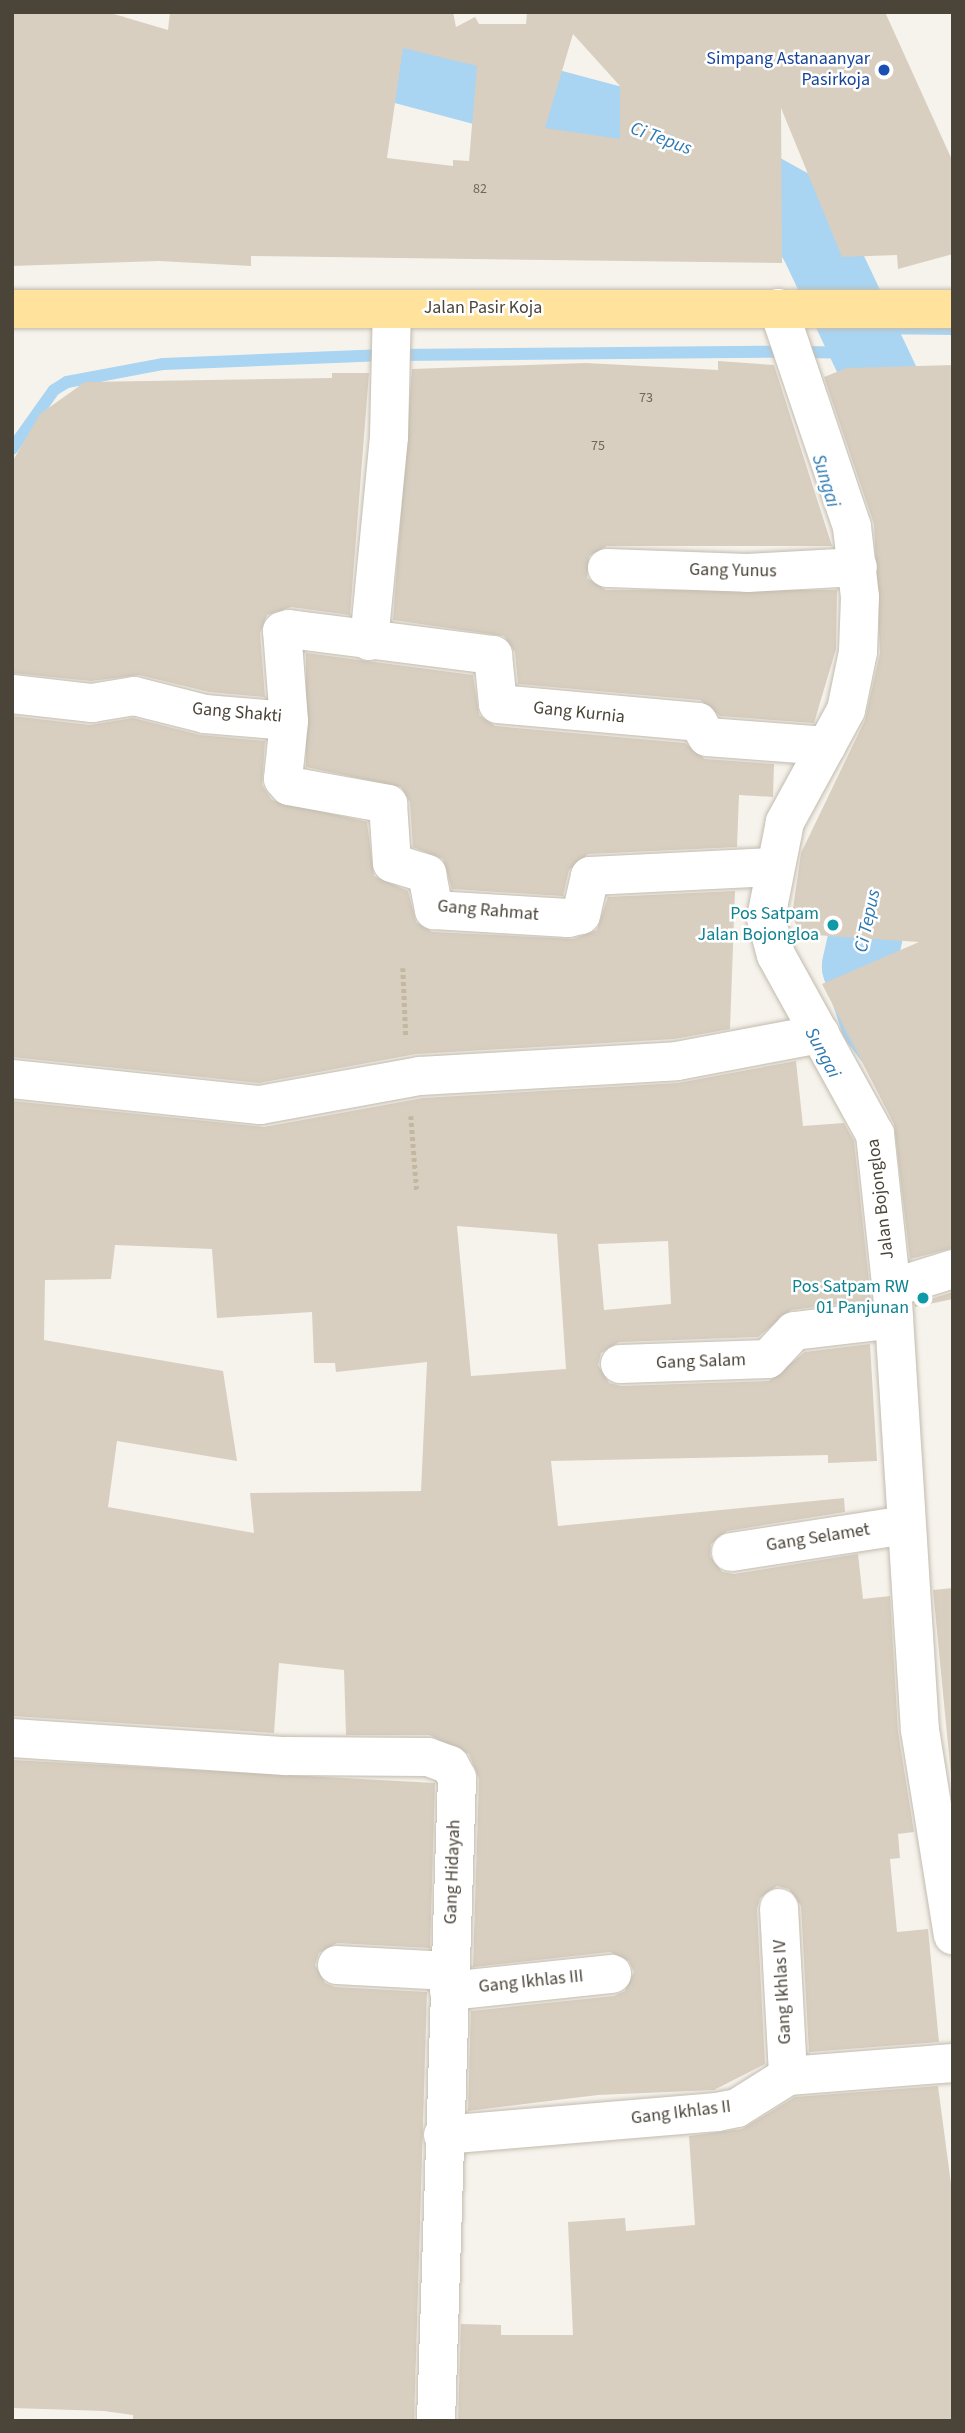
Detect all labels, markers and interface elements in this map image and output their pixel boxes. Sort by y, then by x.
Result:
place label: Simpang Astanaanyar Pasirkoja [706,49,870,92]
marker: Simpang Astanaanyar Pasirkoja [876,62,892,78]
water label: Ci Tepus [627,117,695,161]
house number: 82 [473,181,487,197]
street label: Jalan Pasir Koja [424,297,542,319]
house number: 73 [639,390,653,406]
house number: 75 [591,438,605,454]
water label: Sungai [806,452,844,510]
street label: Gang Yunus [689,559,777,583]
street label: Gang Kurnia [532,697,626,729]
street label: Gang Shakti [191,698,283,728]
water label: Ci Tepus [850,887,886,955]
street label: Gang Rahmat [436,896,540,926]
place label: Pos Satpam Jalan Bojongloa [698,904,819,946]
marker: Pos Satpam Jalan Bojongloa [825,917,841,933]
water label: Sungai [799,1024,845,1082]
street label: Jalan Bojongloa [863,1137,899,1261]
place label: Pos Satpam RW 01 Panjunan [792,1277,909,1320]
marker: Pos Satpam RW 01 Panjunan [915,1290,931,1306]
street label: Gang Salam [656,1350,746,1374]
street label: Gang Selamet [765,1519,871,1557]
street label: Gang Hidayah [440,1819,466,1925]
street label: Gang Ikhlas IV [769,1939,797,2045]
street label: Gang Ikhlas III [478,1966,584,1998]
street label: Gang Ikhlas II [630,2096,732,2130]

